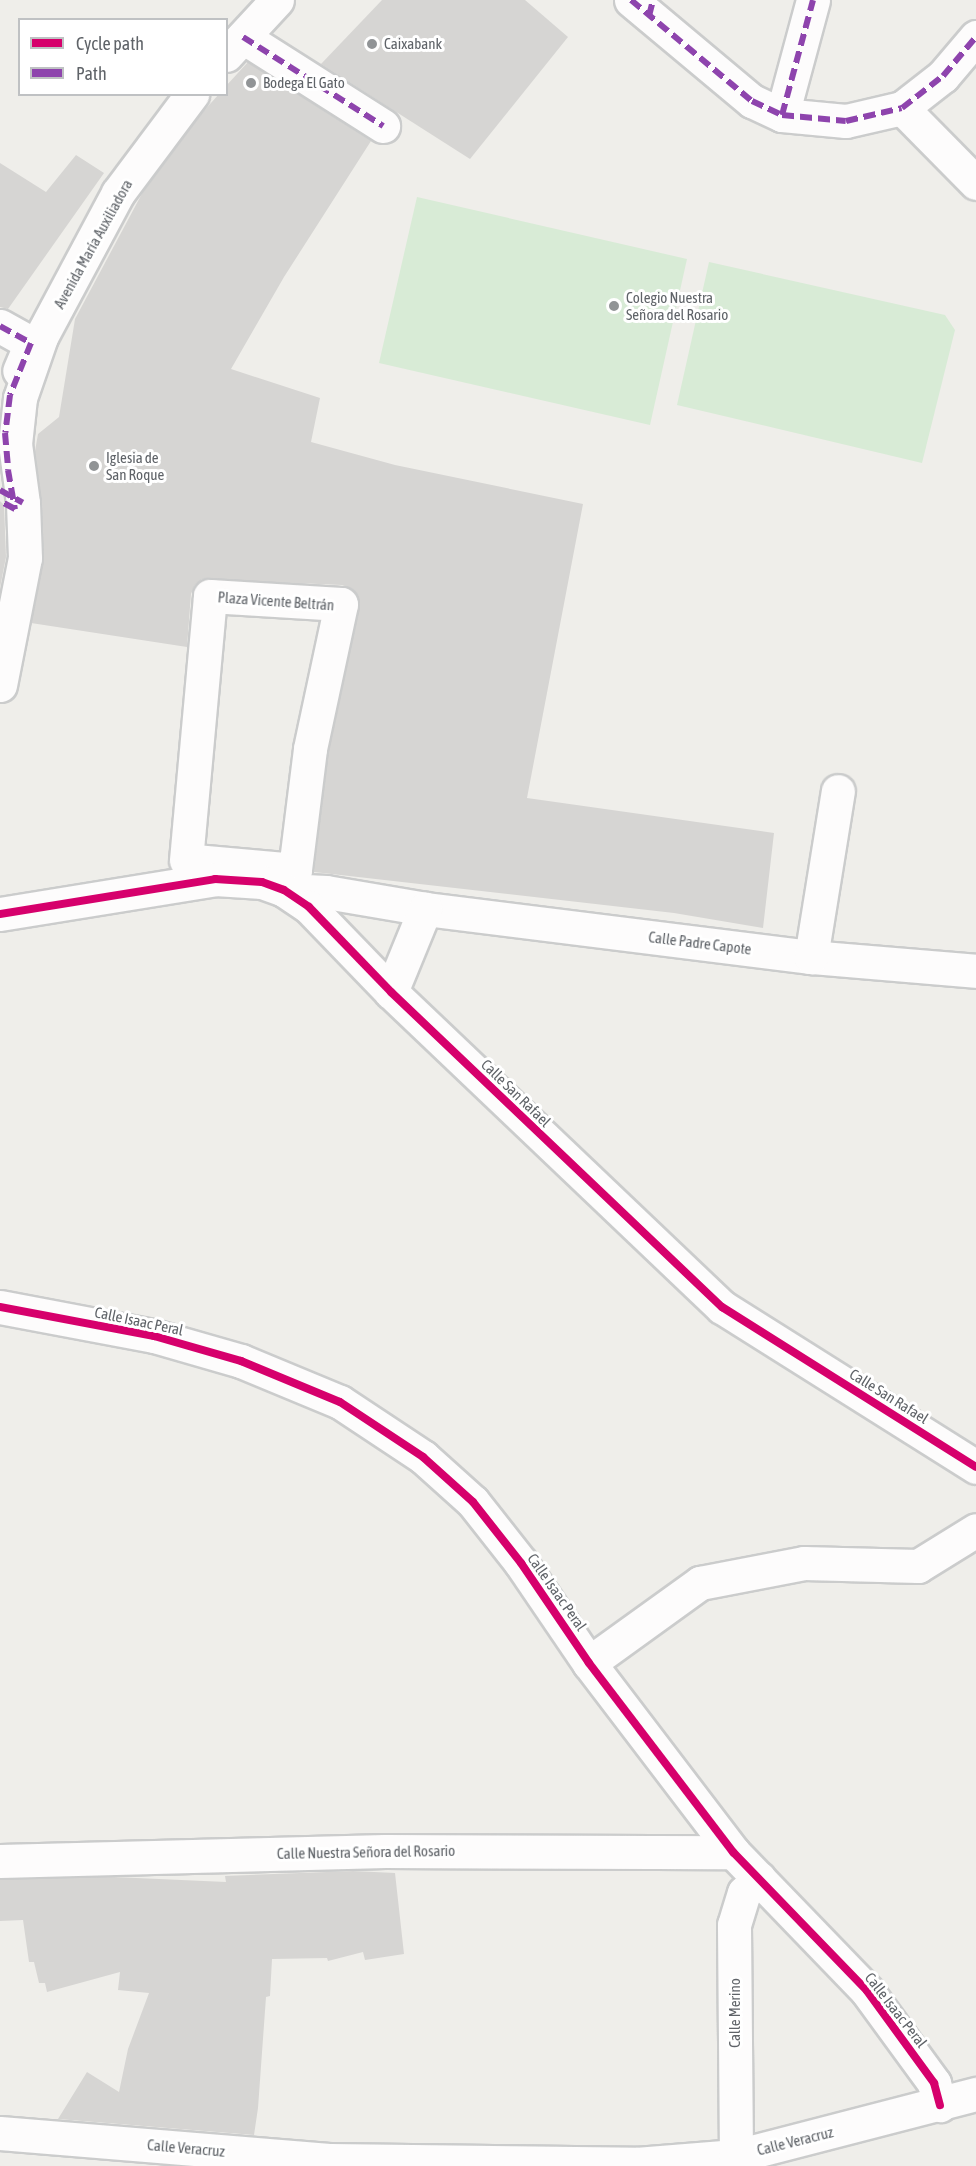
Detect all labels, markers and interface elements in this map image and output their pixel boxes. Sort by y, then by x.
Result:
legend [18,18,228,96]
text: Cycle path [76,33,144,54]
place label: Caixabank [384,35,442,53]
marker: Caixabank [365,37,379,51]
text: Path [76,63,107,84]
place label: Bodega El Gato [263,74,345,92]
marker: Bodega El Gato [244,76,258,90]
street label: Avenida María Auxiliadora [50,176,136,312]
place label: Colegio Nuestra Señora del Rosario [626,288,728,323]
marker: Colegio Nuestra Señora del Rosario [607,299,621,313]
place label: Iglesia de San Roque [106,448,164,483]
marker: Iglesia de San Roque [87,459,101,473]
street label: Plaza Vicente Beltrán [217,588,335,614]
street label: Calle Padre Capote [647,928,753,958]
street label: Calle San Rafael [478,1055,554,1131]
street label: Calle Isaac Peral [93,1303,185,1339]
street label: Calle San Rafael [846,1365,932,1427]
street label: Calle Isaac Peral [524,1550,590,1634]
street label: Calle Nuestra Señora del Rosario [277,1841,455,1863]
street label: Calle Isaac Peral [861,1969,931,2051]
street label: Calle Merino [726,1978,744,2048]
street label: Calle Veracruz [755,2123,835,2159]
street label: Calle Veracruz [146,2136,226,2160]

